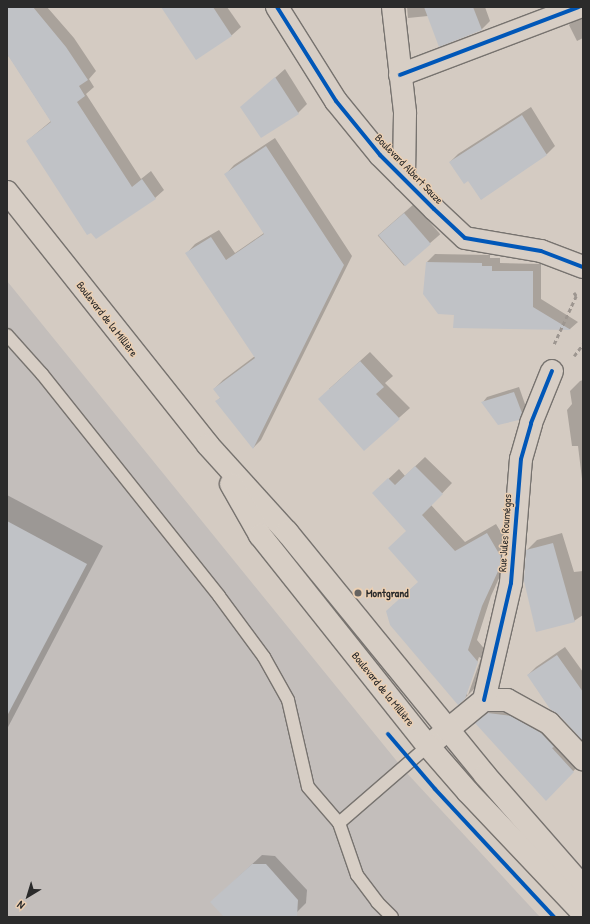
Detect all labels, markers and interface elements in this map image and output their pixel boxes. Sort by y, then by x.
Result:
street label: Boulevard Albert Sauze [372,131,446,207]
street label: Boulevard de la Millière [74,279,140,359]
street label: Rue Jules Roumégas [496,494,514,572]
place label: Montgrand [366,586,408,600]
marker: Montgrand [353,588,363,598]
street label: Boulevard de la Millière [349,649,417,729]
north arrow [8,876,48,916]
text: N [14,898,27,913]

